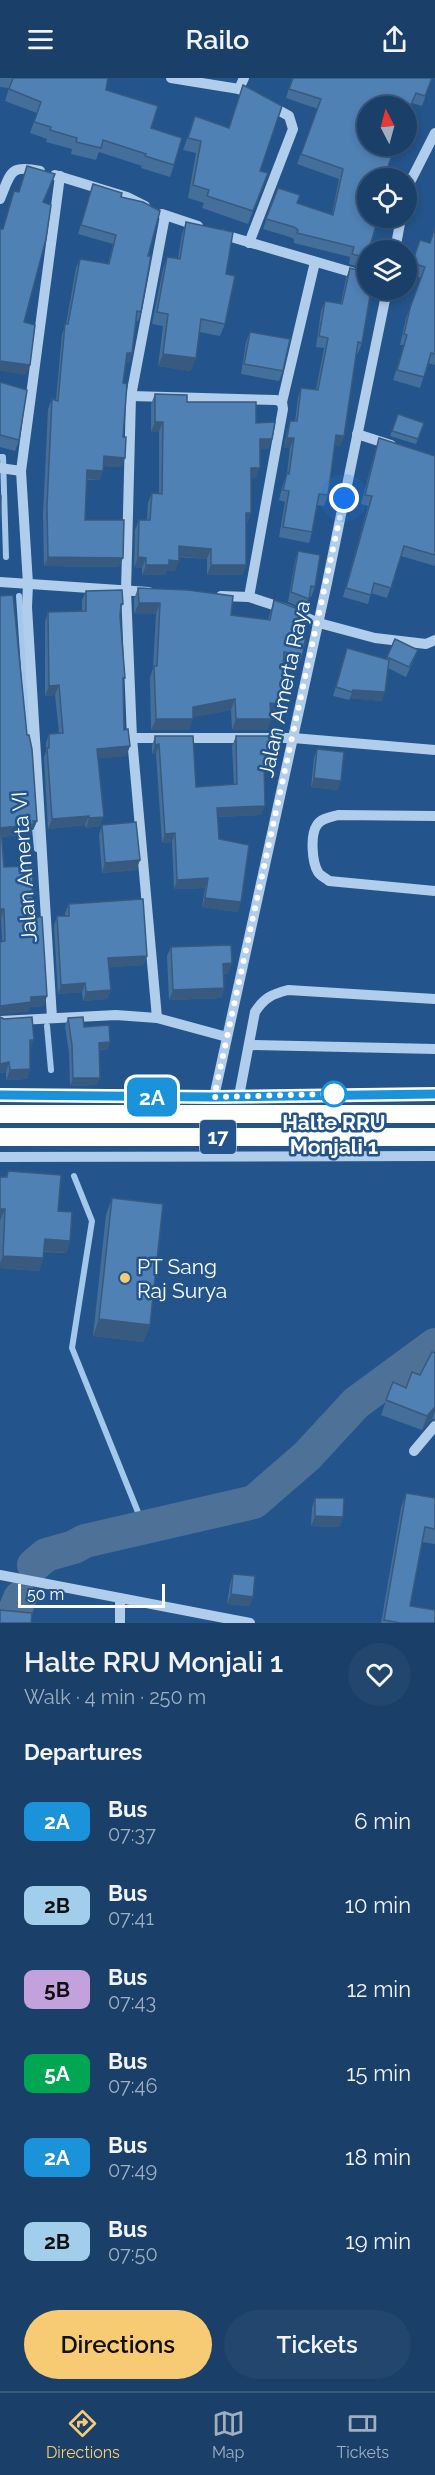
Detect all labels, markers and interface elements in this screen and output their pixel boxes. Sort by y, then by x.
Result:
icon: menu [24,23,57,56]
icon: share [378,23,411,56]
text: Railo [186,24,249,55]
north arrow [357,96,417,156]
map controls [357,96,417,300]
button: locate [357,168,417,228]
button: layers [357,240,417,300]
your location [329,483,359,513]
street label: Jalan Amerta Raya [253,599,315,779]
street label: Jalan Amerta VI [6,791,42,943]
line badge: 2A [125,1078,179,1116]
marker: Halte RRU Monjali 1 [321,1081,347,1107]
text: 2A [139,1085,165,1110]
place label: Halte RRU Monjali 1 [282,1110,386,1159]
road number: 17 [200,1120,236,1154]
place label: PT Sang Raj Surya [137,1254,227,1303]
marker: PT Sang Raj Surya [118,1271,132,1285]
scale bar [18,1581,165,1608]
text: 50 m [27,1585,64,1604]
button: heart [348,1643,411,1706]
text: Halte RRU Monjali 1 [24,1646,283,1679]
text: Walk · 4 min · 250 m [24,1685,206,1709]
text: Departures [24,1739,142,1765]
text: Bus [108,1796,147,1822]
text: 6 min [354,1808,411,1834]
text: 2A [44,1809,70,1834]
text: 07:37 [108,1822,156,1846]
text: Bus [108,1880,147,1906]
text: 10 min [345,1892,411,1918]
text: 2B [44,1893,70,1918]
text: 07:41 [108,1906,154,1930]
text: Bus [108,1964,147,1990]
text: 12 min [347,1976,411,2002]
text: 5B [44,1977,70,2002]
text: 07:43 [108,1990,156,2014]
text: Bus [108,2048,147,2074]
text: 15 min [346,2060,411,2086]
text: 5A [44,2061,70,2086]
text: 07:46 [108,2074,158,2098]
text: Bus [108,2132,147,2158]
text: 18 min [345,2144,411,2170]
text: 2A [44,2145,70,2170]
text: 07:49 [108,2158,157,2182]
text: Bus [108,2216,147,2242]
text: 19 min [345,2228,411,2254]
text: 2B [44,2229,70,2254]
text: 07:50 [108,2242,158,2266]
button: Directions [24,2310,212,2379]
button: Tickets [224,2310,411,2379]
tab: Directions [46,2407,120,2462]
tab: Map [212,2407,245,2462]
tab: Tickets [337,2407,389,2462]

